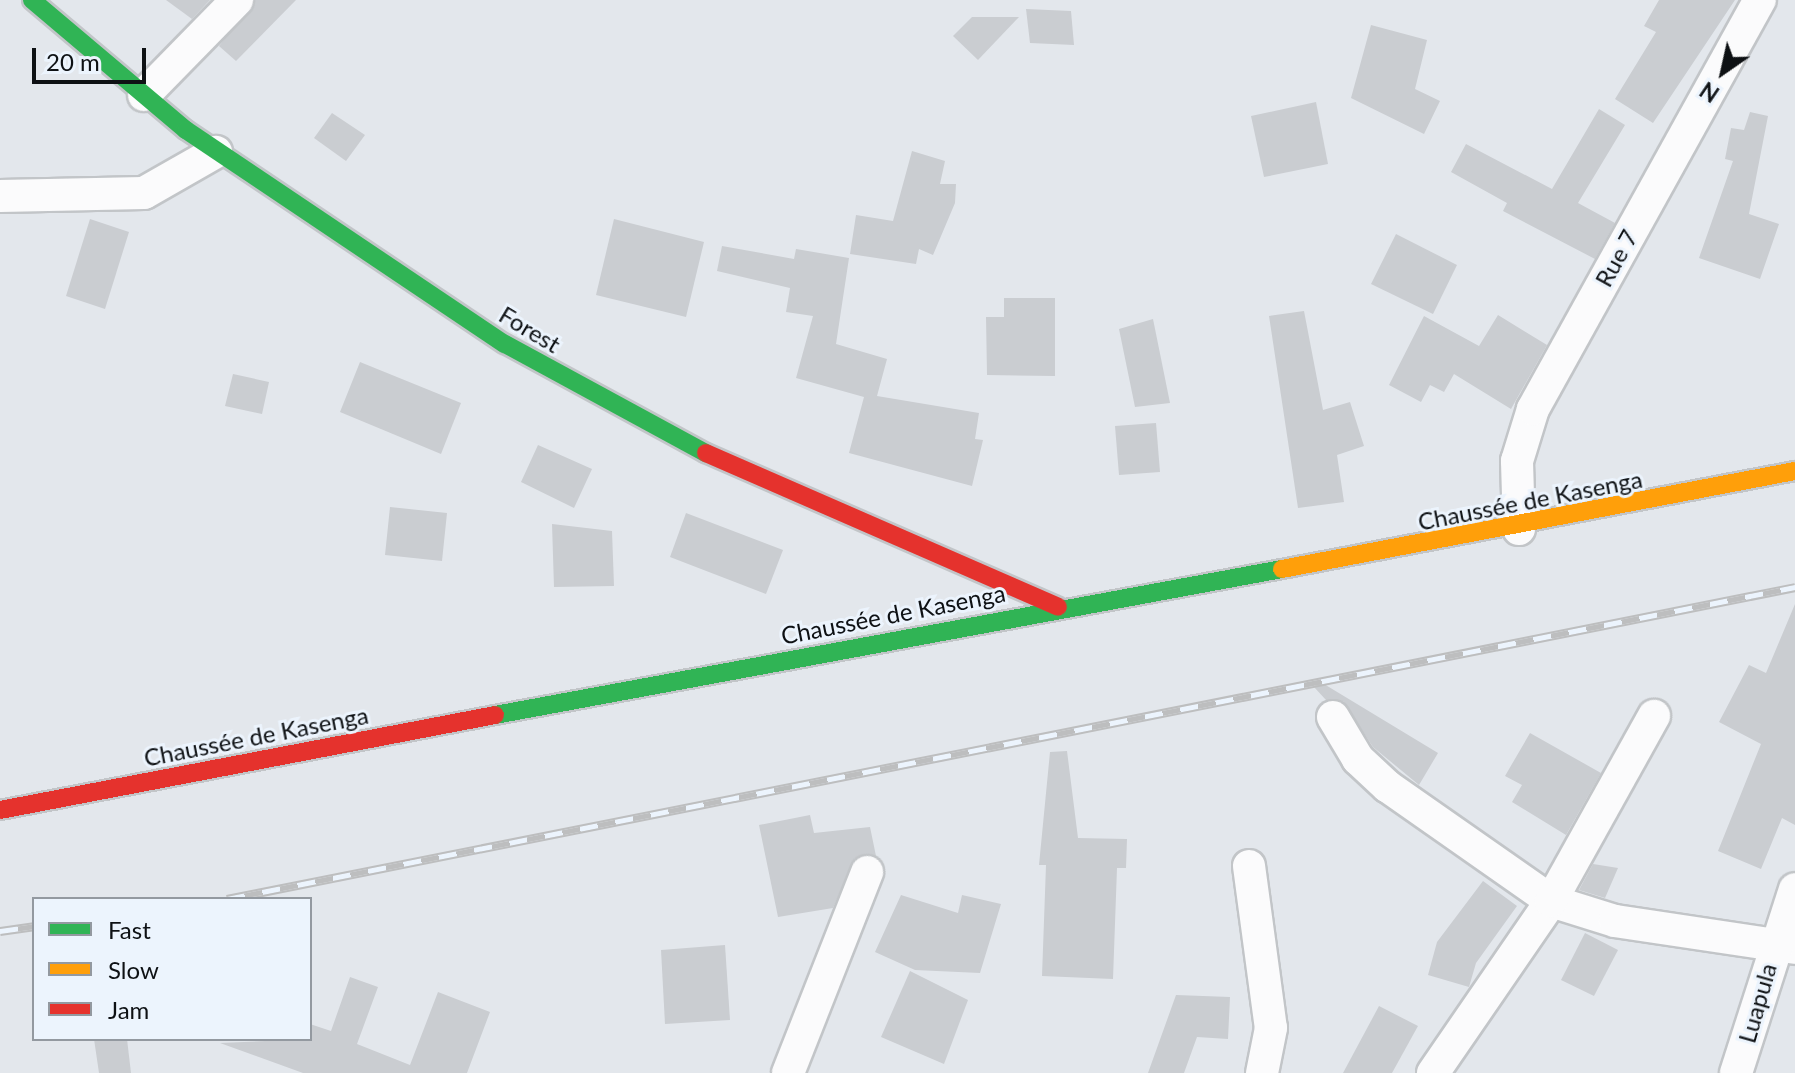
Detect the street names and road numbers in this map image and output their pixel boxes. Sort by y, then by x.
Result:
street label: Rue 7 [1589,224,1643,292]
street label: Forest [494,300,566,358]
street label: Chaussée de Kasenga [1415,464,1645,536]
street label: Chaussée de Kasenga [778,578,1008,650]
street label: Chaussée de Kasenga [141,700,371,772]
street label: Luapula [1732,960,1782,1046]

